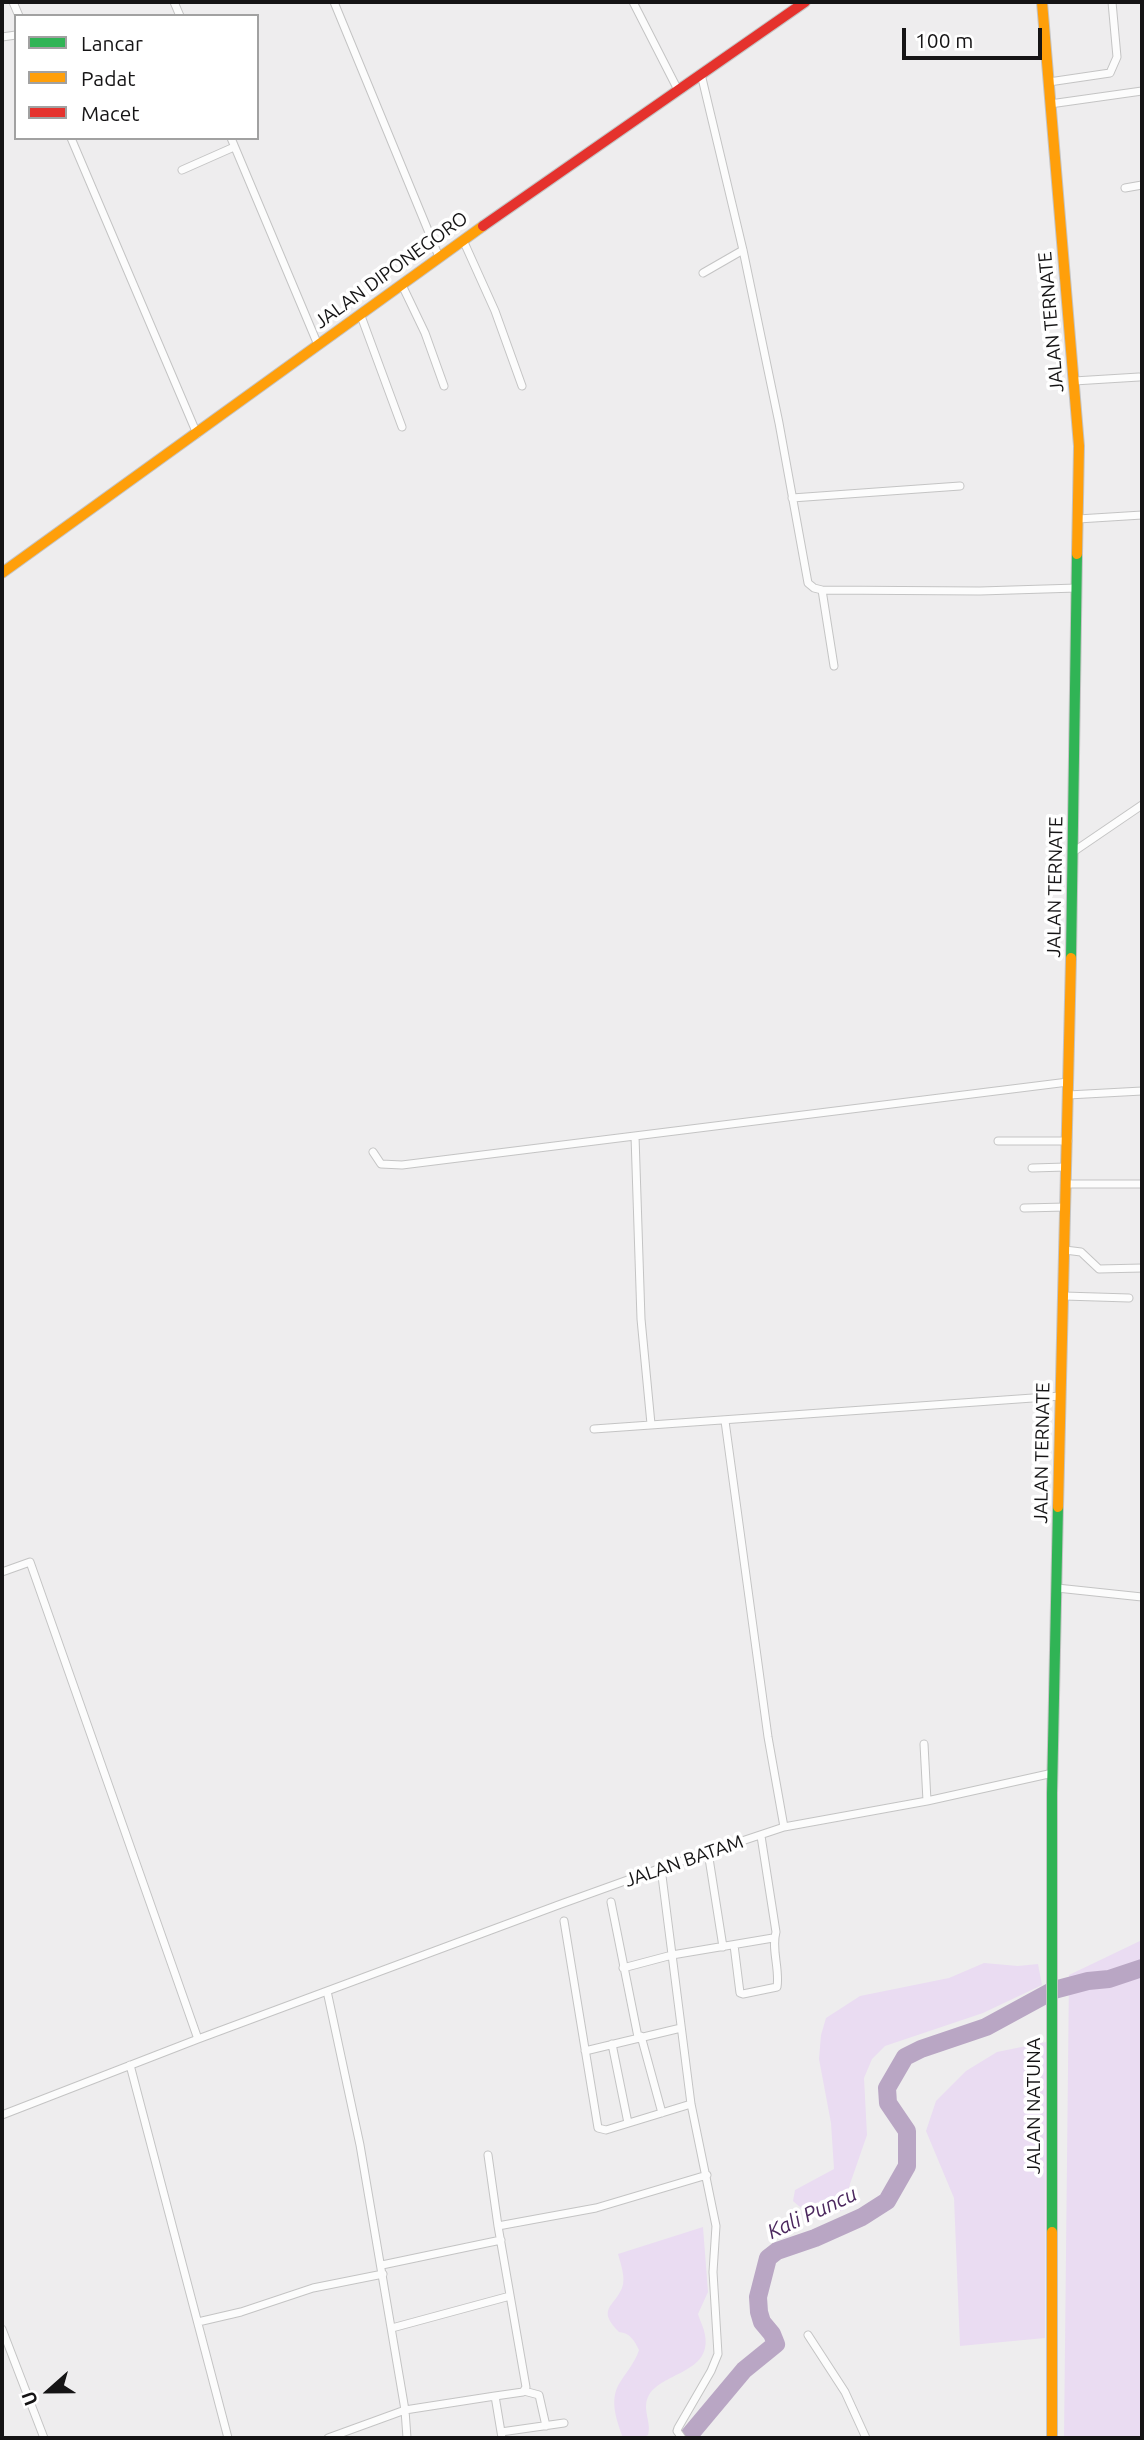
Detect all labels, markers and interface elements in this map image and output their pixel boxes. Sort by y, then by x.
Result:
legend [14,14,259,140]
scale bar [906,14,1046,58]
text: 100 m [915,28,973,52]
text: Lancar [81,31,143,55]
text: Padat [81,66,136,90]
text: Macet [81,101,140,125]
street label: JALAN DIPONEGORO [310,207,472,333]
street label: JALAN TERNATE [1033,251,1069,393]
street label: JALAN TERNATE [1042,816,1068,958]
street label: JALAN TERNATE [1029,1382,1055,1524]
street label: JALAN BATAM [622,1830,746,1892]
street label: JALAN NATUNA [1023,2038,1045,2174]
water label: Kali Puncu [763,2181,861,2245]
north arrow [14,2356,84,2426]
text: U [17,2388,42,2409]

